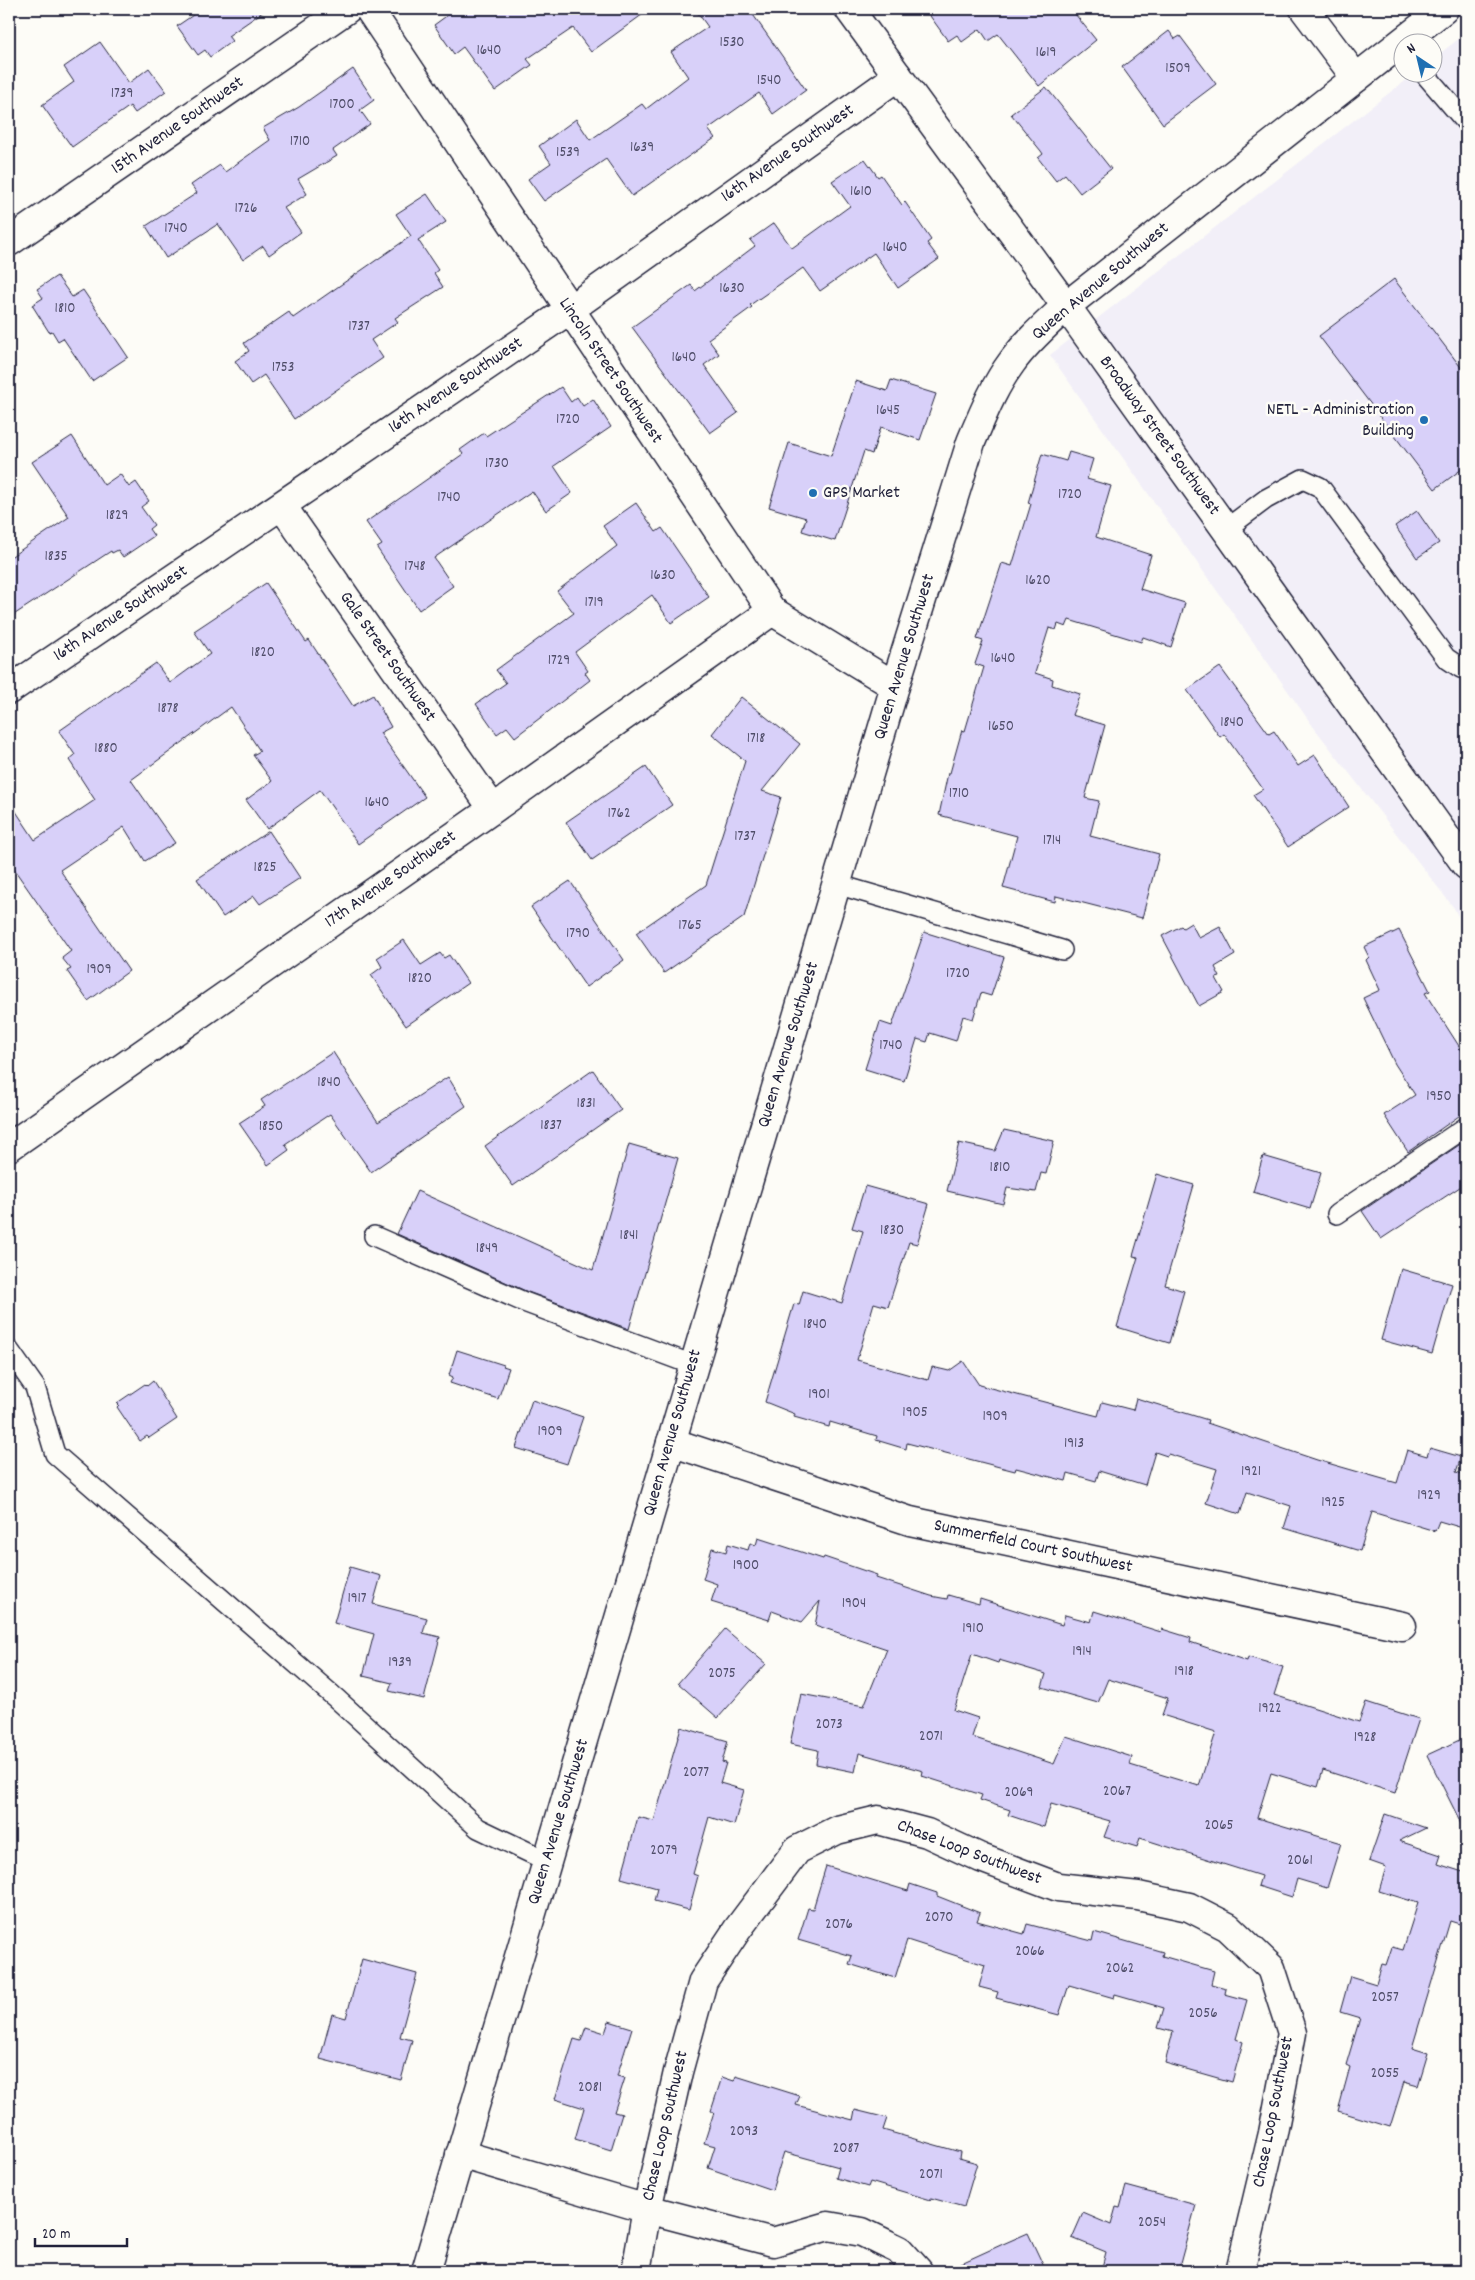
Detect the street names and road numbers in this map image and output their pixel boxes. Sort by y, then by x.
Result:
street label: 15th Avenue Southwest [107,71,250,181]
street label: 16th Avenue Southwest [716,98,860,209]
street label: Queen Avenue Southwest [1027,217,1175,347]
street label: Lincoln Street Southwest [552,293,668,449]
street label: 16th Avenue Southwest [384,331,529,440]
street label: Broadway Street Southwest [1093,351,1226,521]
street label: 16th Avenue Southwest [49,559,194,668]
street label: Queen Avenue Southwest [868,571,942,743]
street label: Gale Street Southwest [333,587,442,728]
street label: 17th Avenue Southwest [320,825,462,935]
street label: Queen Avenue Southwest [752,959,826,1131]
street label: Queen Avenue Southwest [637,1346,709,1519]
street label: Summerfield Court Southwest [931,1514,1135,1580]
street label: Queen Avenue Southwest [522,1736,596,1908]
street label: Chase Loop Southwest [893,1814,1045,1892]
street label: Chase Loop Southwest [1247,2034,1301,2190]
street label: Chase Loop Southwest [637,2048,696,2204]

